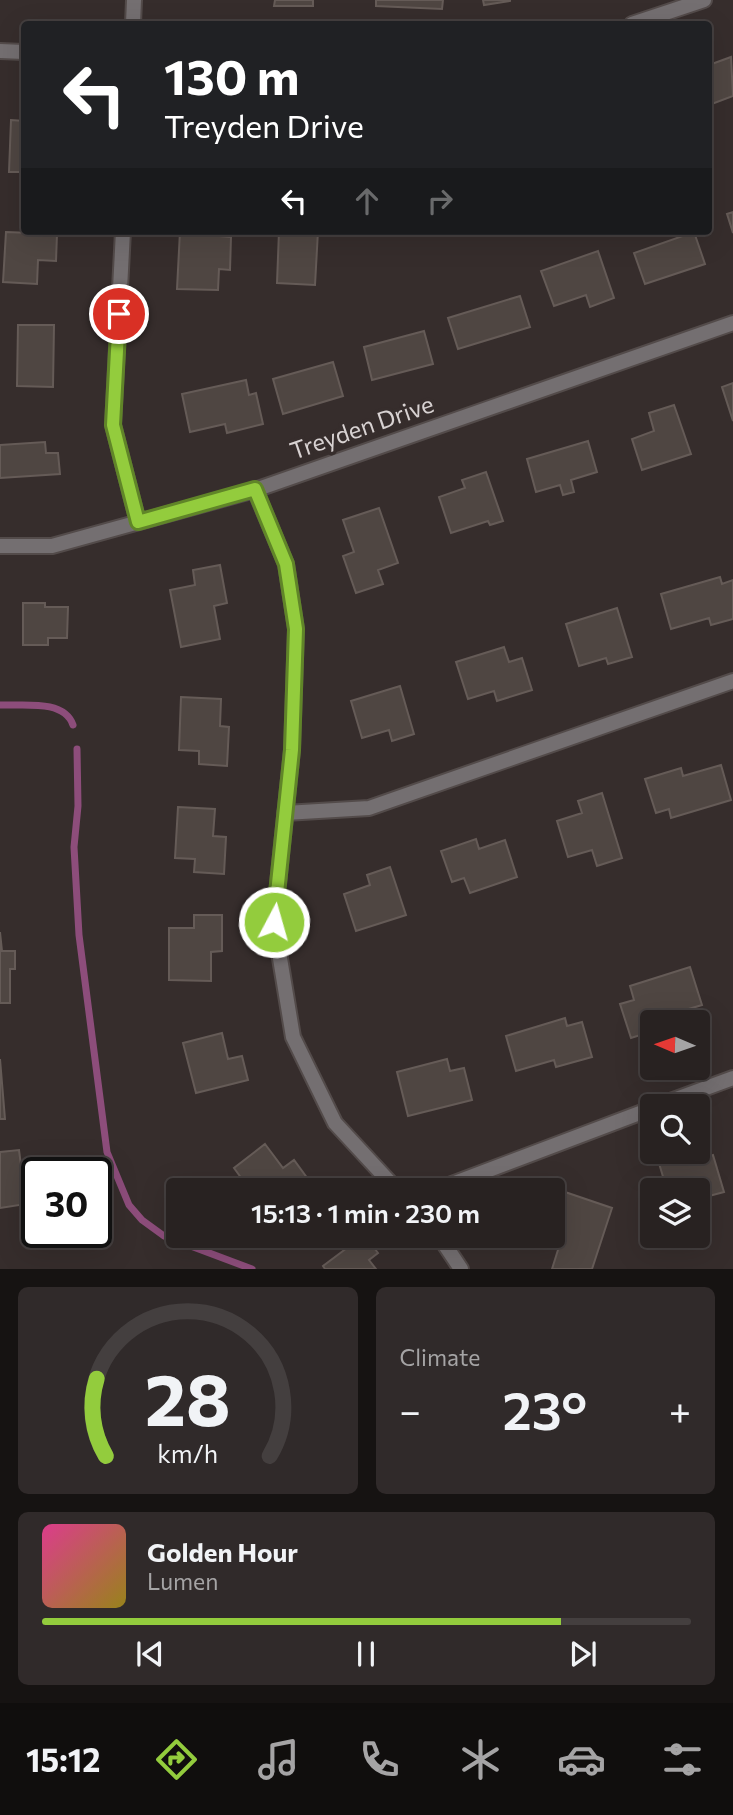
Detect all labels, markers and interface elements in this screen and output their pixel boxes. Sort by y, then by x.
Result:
text: 130 m [164,45,299,105]
icon: left [49,49,140,140]
text: Treyden Drive [164,105,364,145]
icon: left [275,182,313,220]
icon: ahead [348,182,386,220]
icon: right [421,182,459,220]
pin [89,284,149,344]
icon: arrive [100,295,138,333]
street label: Treyden Drive [286,388,437,465]
position arrow [237,885,311,959]
north arrow [640,1010,710,1080]
map controls [640,1010,710,1248]
button: search [640,1094,710,1164]
speed limit sign: 30 [21,1157,112,1248]
button: layers [640,1178,710,1248]
text: 15:13 · 1 min · 230 m [251,1197,480,1228]
text: Climate [400,1343,481,1371]
text: 28 [145,1353,231,1442]
text: 23° [502,1377,587,1441]
text: − [400,1386,421,1433]
text: + [669,1386,691,1433]
text: km/h [157,1438,218,1468]
text: Golden Hour [147,1536,298,1567]
text: Lumen [147,1567,218,1595]
icon: previous [131,1635,169,1673]
icon: pause [347,1635,385,1673]
icon: next [564,1635,602,1673]
icon: directions [152,1735,201,1784]
icon: music [254,1735,303,1784]
icon: phone [355,1735,404,1784]
icon: climate [456,1735,505,1784]
icon: car [557,1735,606,1784]
icon: filters [658,1735,707,1784]
text: 15:12 [26,1739,100,1779]

